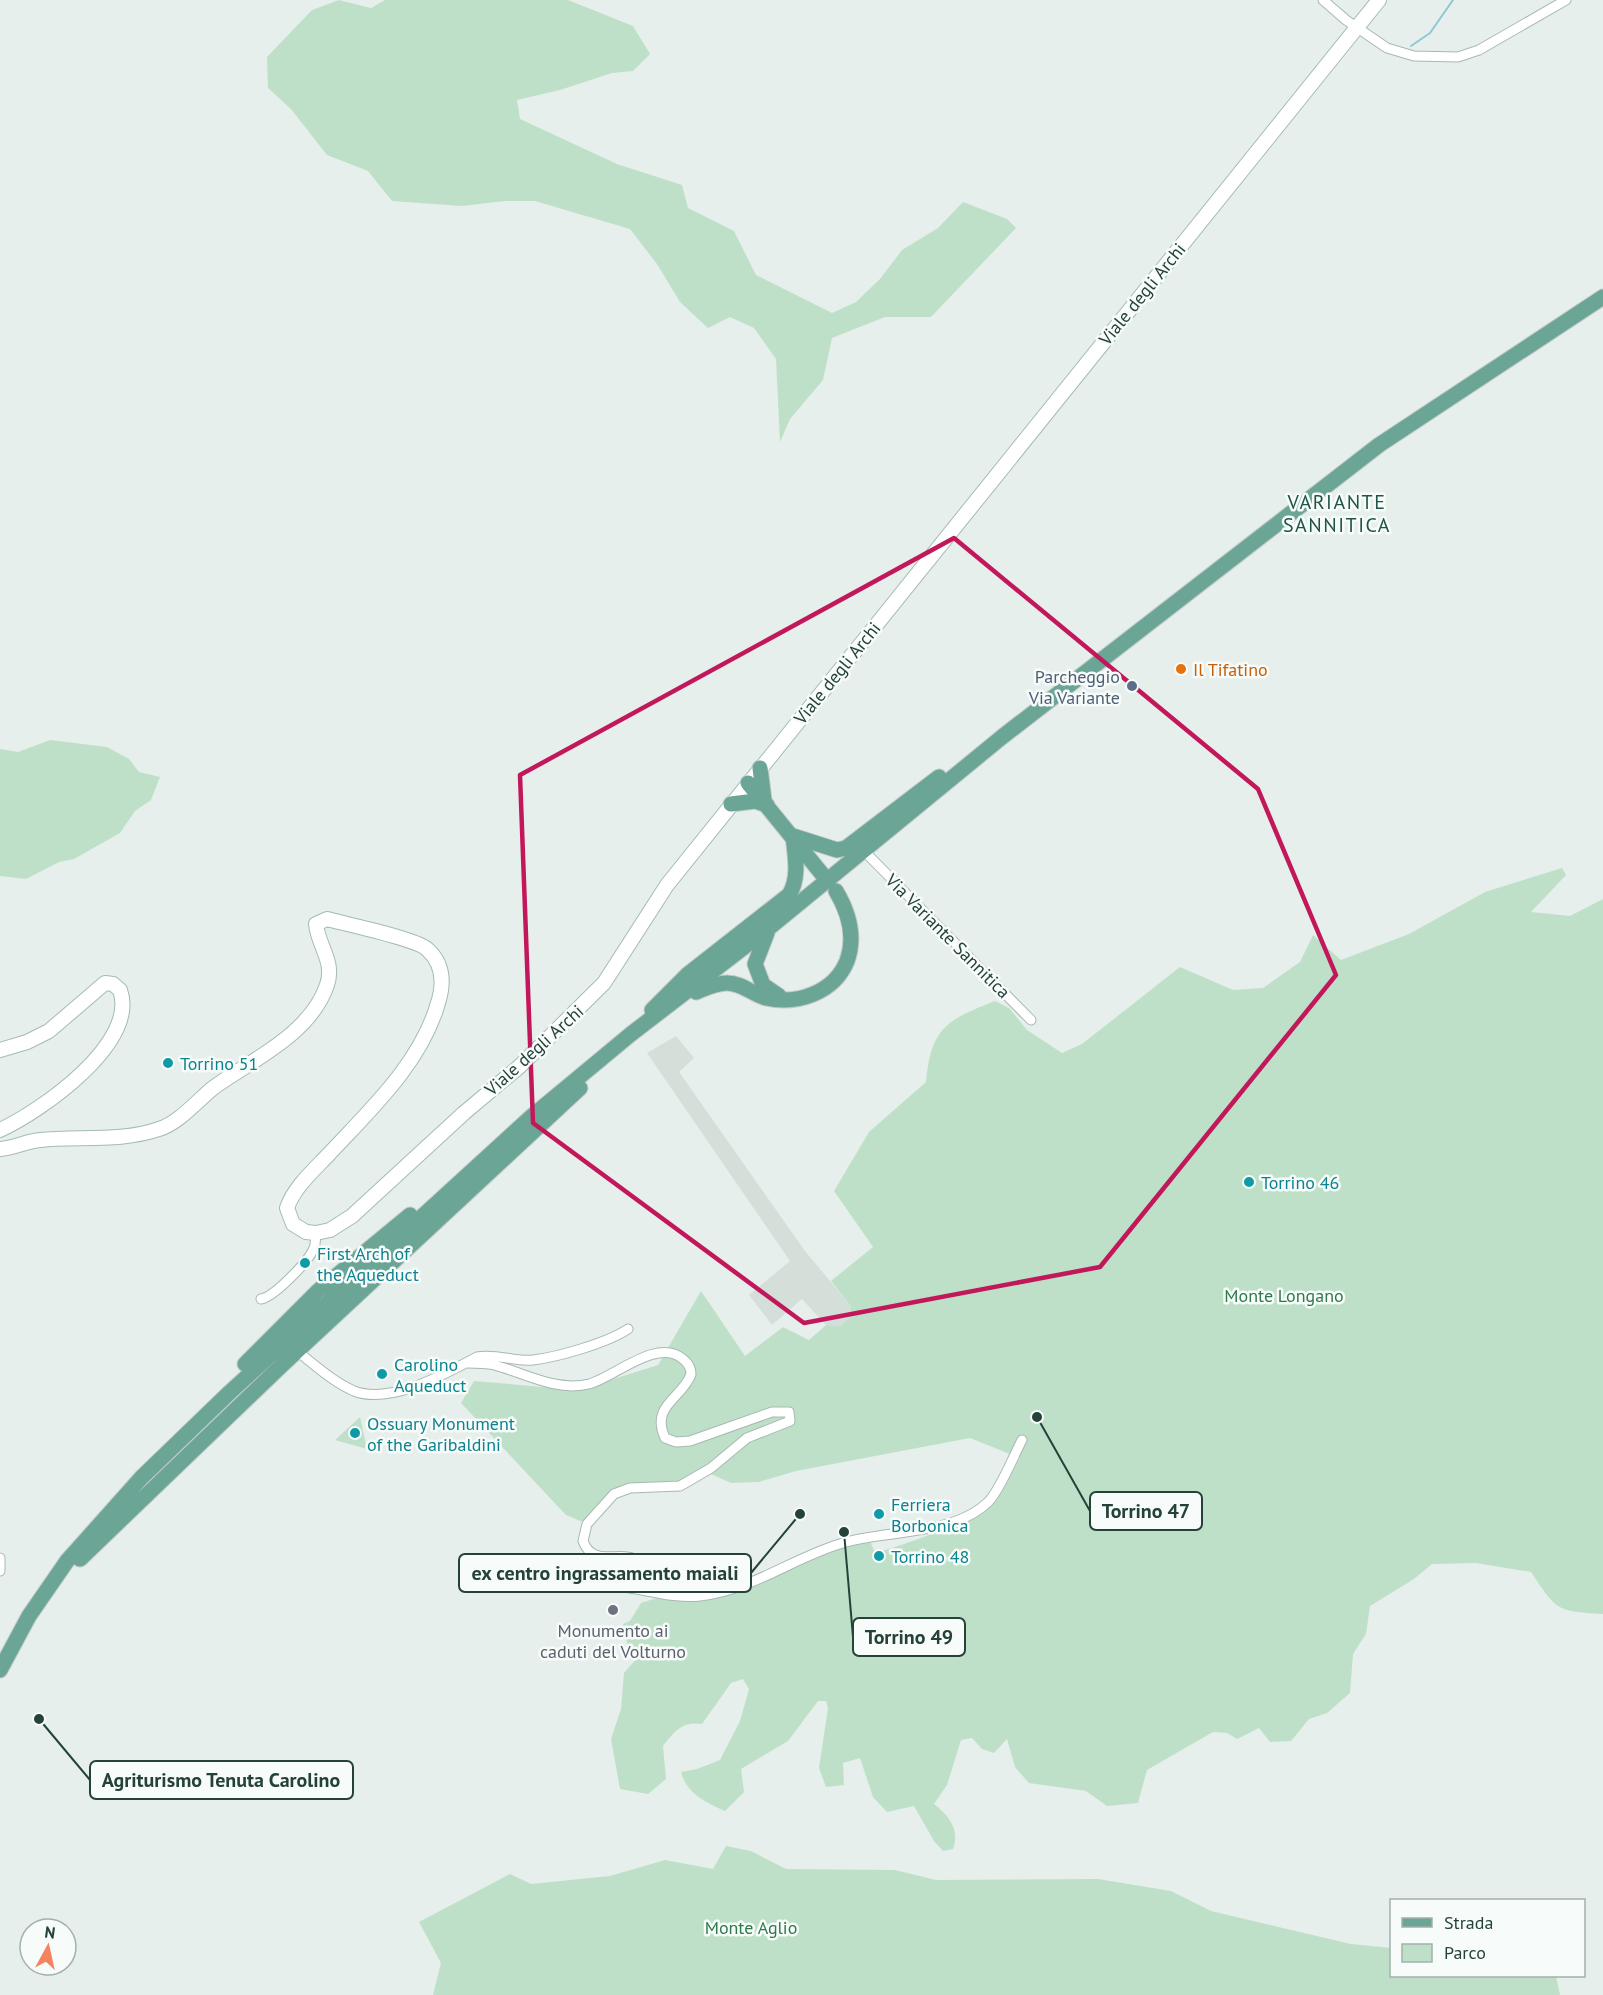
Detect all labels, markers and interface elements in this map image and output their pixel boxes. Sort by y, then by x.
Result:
street label: Viale degli Archi [1093,238,1190,351]
district label: VARIANTE SANNITICA [1283,489,1391,538]
street label: Viale degli Archi [788,617,885,730]
place label: Il Tifatino [1193,658,1268,681]
marker: Il Tifatino [1174,662,1188,676]
place label: Parcheggio Via Variante [1028,665,1120,709]
marker: Parcheggio Via Variante [1125,679,1139,693]
street label: Via Variante Sannitica [880,868,1015,1003]
street label: Viale degli Archi [479,1000,588,1101]
place label: Torrino 51 [180,1052,258,1075]
marker: Torrino 51 [161,1056,175,1070]
place label: Torrino 46 [1261,1171,1339,1194]
marker: Torrino 46 [1242,1175,1256,1189]
place label: First Arch of the Aqueduct [317,1242,419,1286]
marker: First Arch of the Aqueduct [298,1256,312,1270]
park label: Monte Longano [1224,1284,1344,1307]
place label: Carolino Aqueduct [394,1353,466,1397]
marker: Carolino Aqueduct [375,1367,389,1381]
place label: Ossuary Monument of the Garibaldini [367,1412,515,1456]
marker: Ossuary Monument of the Garibaldini [348,1426,362,1440]
callout: Torrino 47 [1090,1492,1202,1530]
place label: Ferriera Borbonica [891,1493,968,1537]
text: Torrino 47 [1102,1498,1190,1524]
marker: Ferriera Borbonica [872,1507,886,1521]
place label: Torrino 48 [891,1545,969,1568]
marker: Torrino 48 [872,1549,886,1563]
callout: ex centro ingrassamento maiali [459,1554,751,1592]
text: ex centro ingrassamento maiali [471,1560,739,1586]
marker: Monumento ai caduti del Volturno [606,1603,620,1617]
callout: Torrino 49 [853,1618,965,1656]
place label: Monumento ai caduti del Volturno [540,1619,686,1663]
text: Torrino 49 [865,1624,953,1650]
callout: Agriturismo Tenuta Carolino [90,1761,353,1799]
text: Agriturismo Tenuta Carolino [102,1767,340,1793]
legend [1390,1899,1585,1977]
text: Strada [1444,1911,1493,1934]
park label: Monte Aglio [705,1916,797,1939]
north arrow [18,1917,78,1977]
text: N [43,1922,57,1943]
text: Parco [1444,1941,1486,1964]

